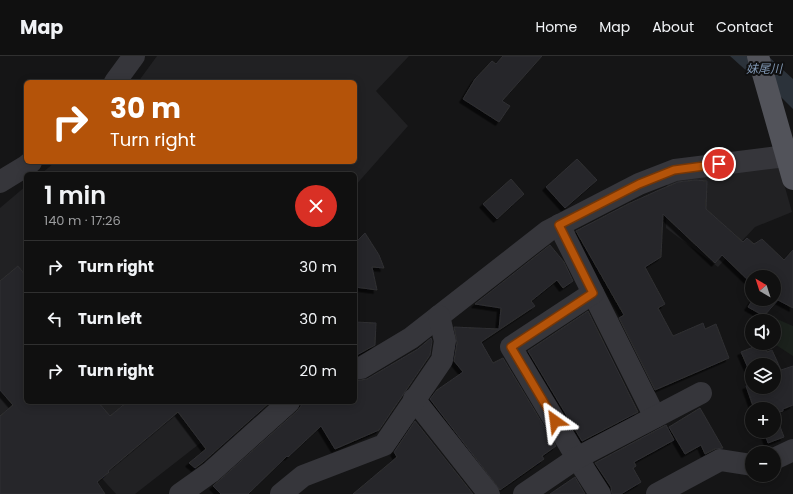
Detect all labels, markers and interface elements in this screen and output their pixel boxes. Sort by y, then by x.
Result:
text: Map [20,14,63,41]
text: Home [535,17,577,37]
text: Map [599,17,630,37]
text: About [652,17,694,37]
text: Contact [716,17,773,37]
water label: 妹尾川 [746,60,784,77]
text: 30 m [110,89,181,128]
icon: right [44,96,96,148]
text: Turn right [110,127,196,152]
pin [702,147,736,181]
icon: arrive [708,153,730,175]
text: 1 min [44,179,106,212]
button: close [295,185,337,227]
text: 140 m · 17:26 [44,211,121,230]
icon: right [44,256,66,278]
text: Turn right [78,256,154,277]
text: 30 m [299,256,337,277]
north arrow [745,270,781,306]
map controls [745,270,781,482]
icon: left [44,308,66,330]
text: Turn left [78,308,142,329]
text: 30 m [299,308,337,329]
button: sound [745,314,781,350]
button: layers [745,358,781,394]
icon: right [44,360,66,382]
text: Turn right [78,360,154,381]
text: 20 m [299,360,337,381]
position arrow [534,400,576,442]
button: + [745,402,781,438]
button: − [745,446,781,482]

